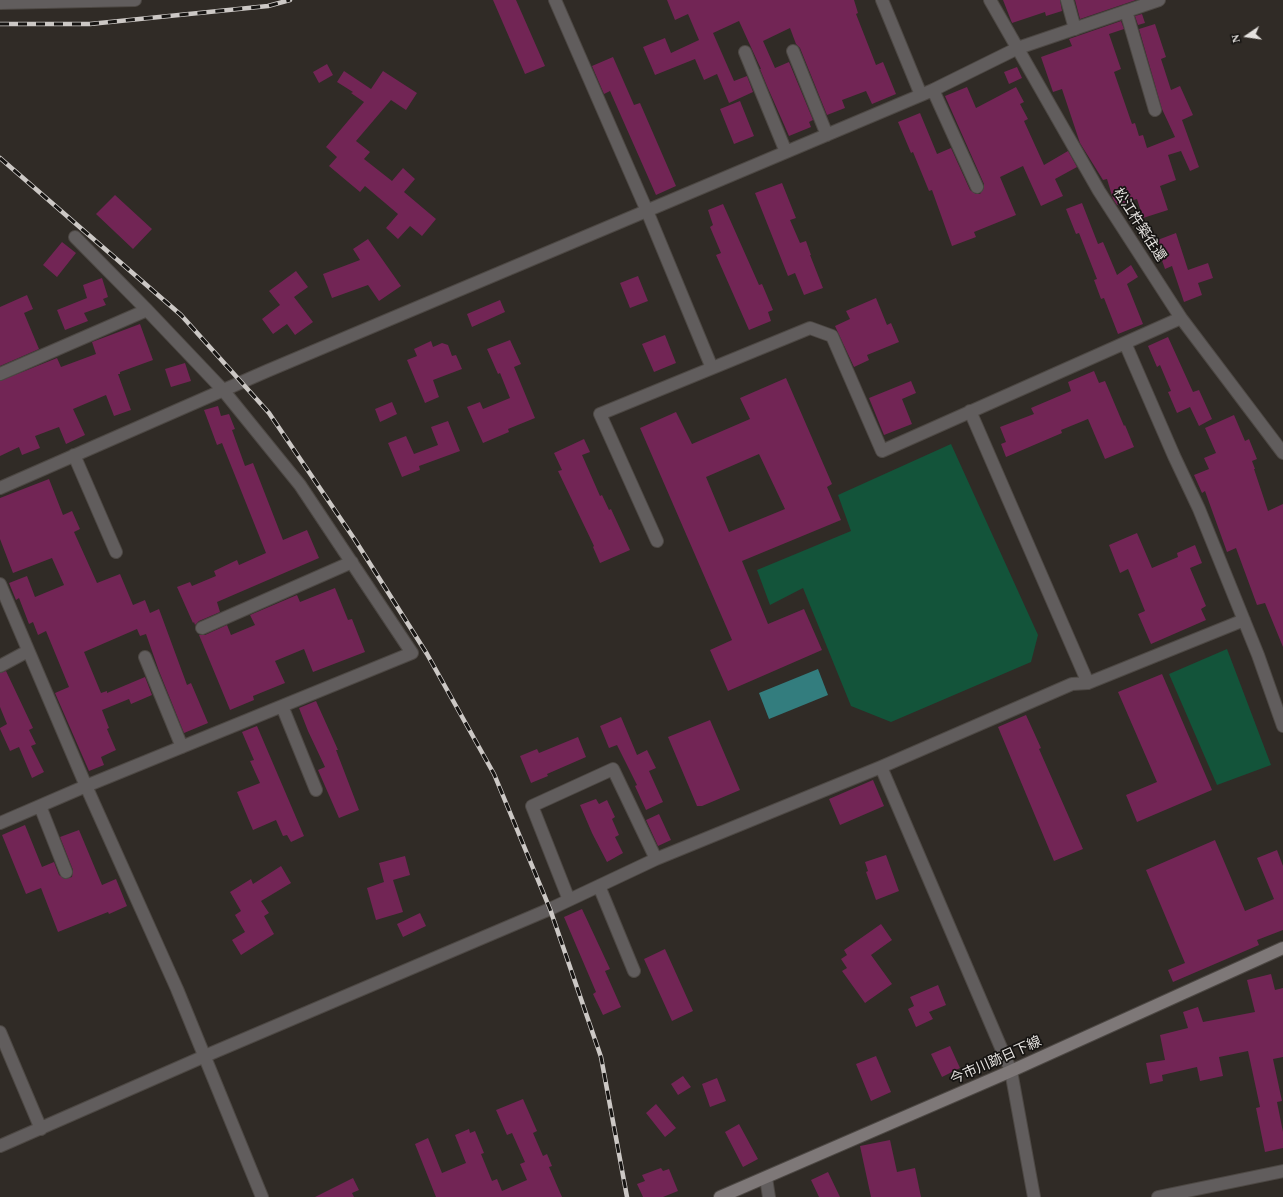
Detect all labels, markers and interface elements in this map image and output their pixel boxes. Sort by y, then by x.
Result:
north arrow [1227,16,1267,56]
text: N [1229,33,1242,44]
street label: 松江杵築往還 [1109,185,1169,265]
street label: 今市川跡日下線 [948,1033,1044,1089]

